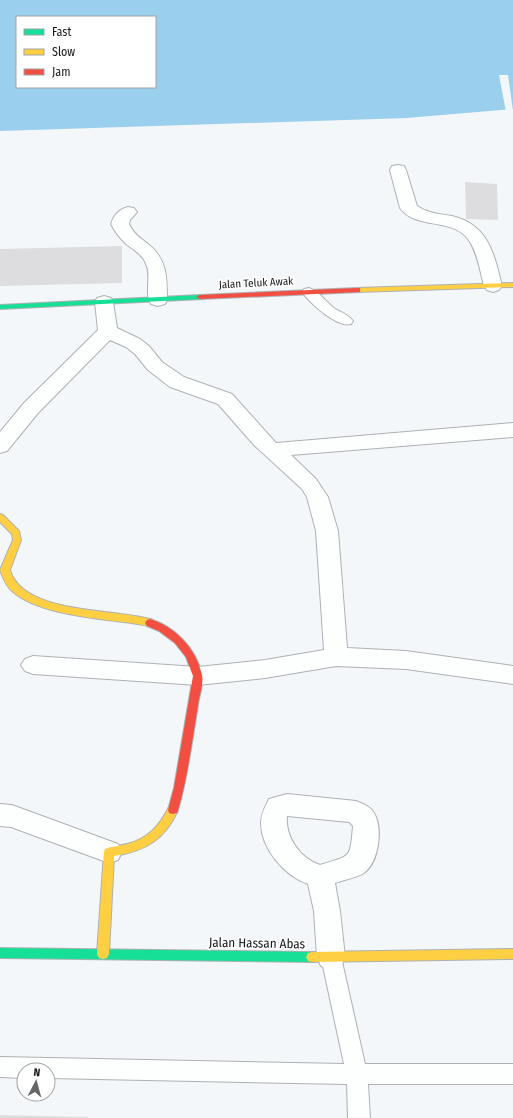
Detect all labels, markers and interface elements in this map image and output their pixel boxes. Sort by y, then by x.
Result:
legend [16,16,156,88]
text: Fast [52,25,71,39]
text: Slow [52,45,75,59]
text: Jam [52,65,70,79]
street label: Jalan Teluk Awak [218,275,294,291]
street label: Jalan Hassan Abas [209,935,306,951]
north arrow [16,1062,56,1102]
text: N [33,1066,41,1079]

